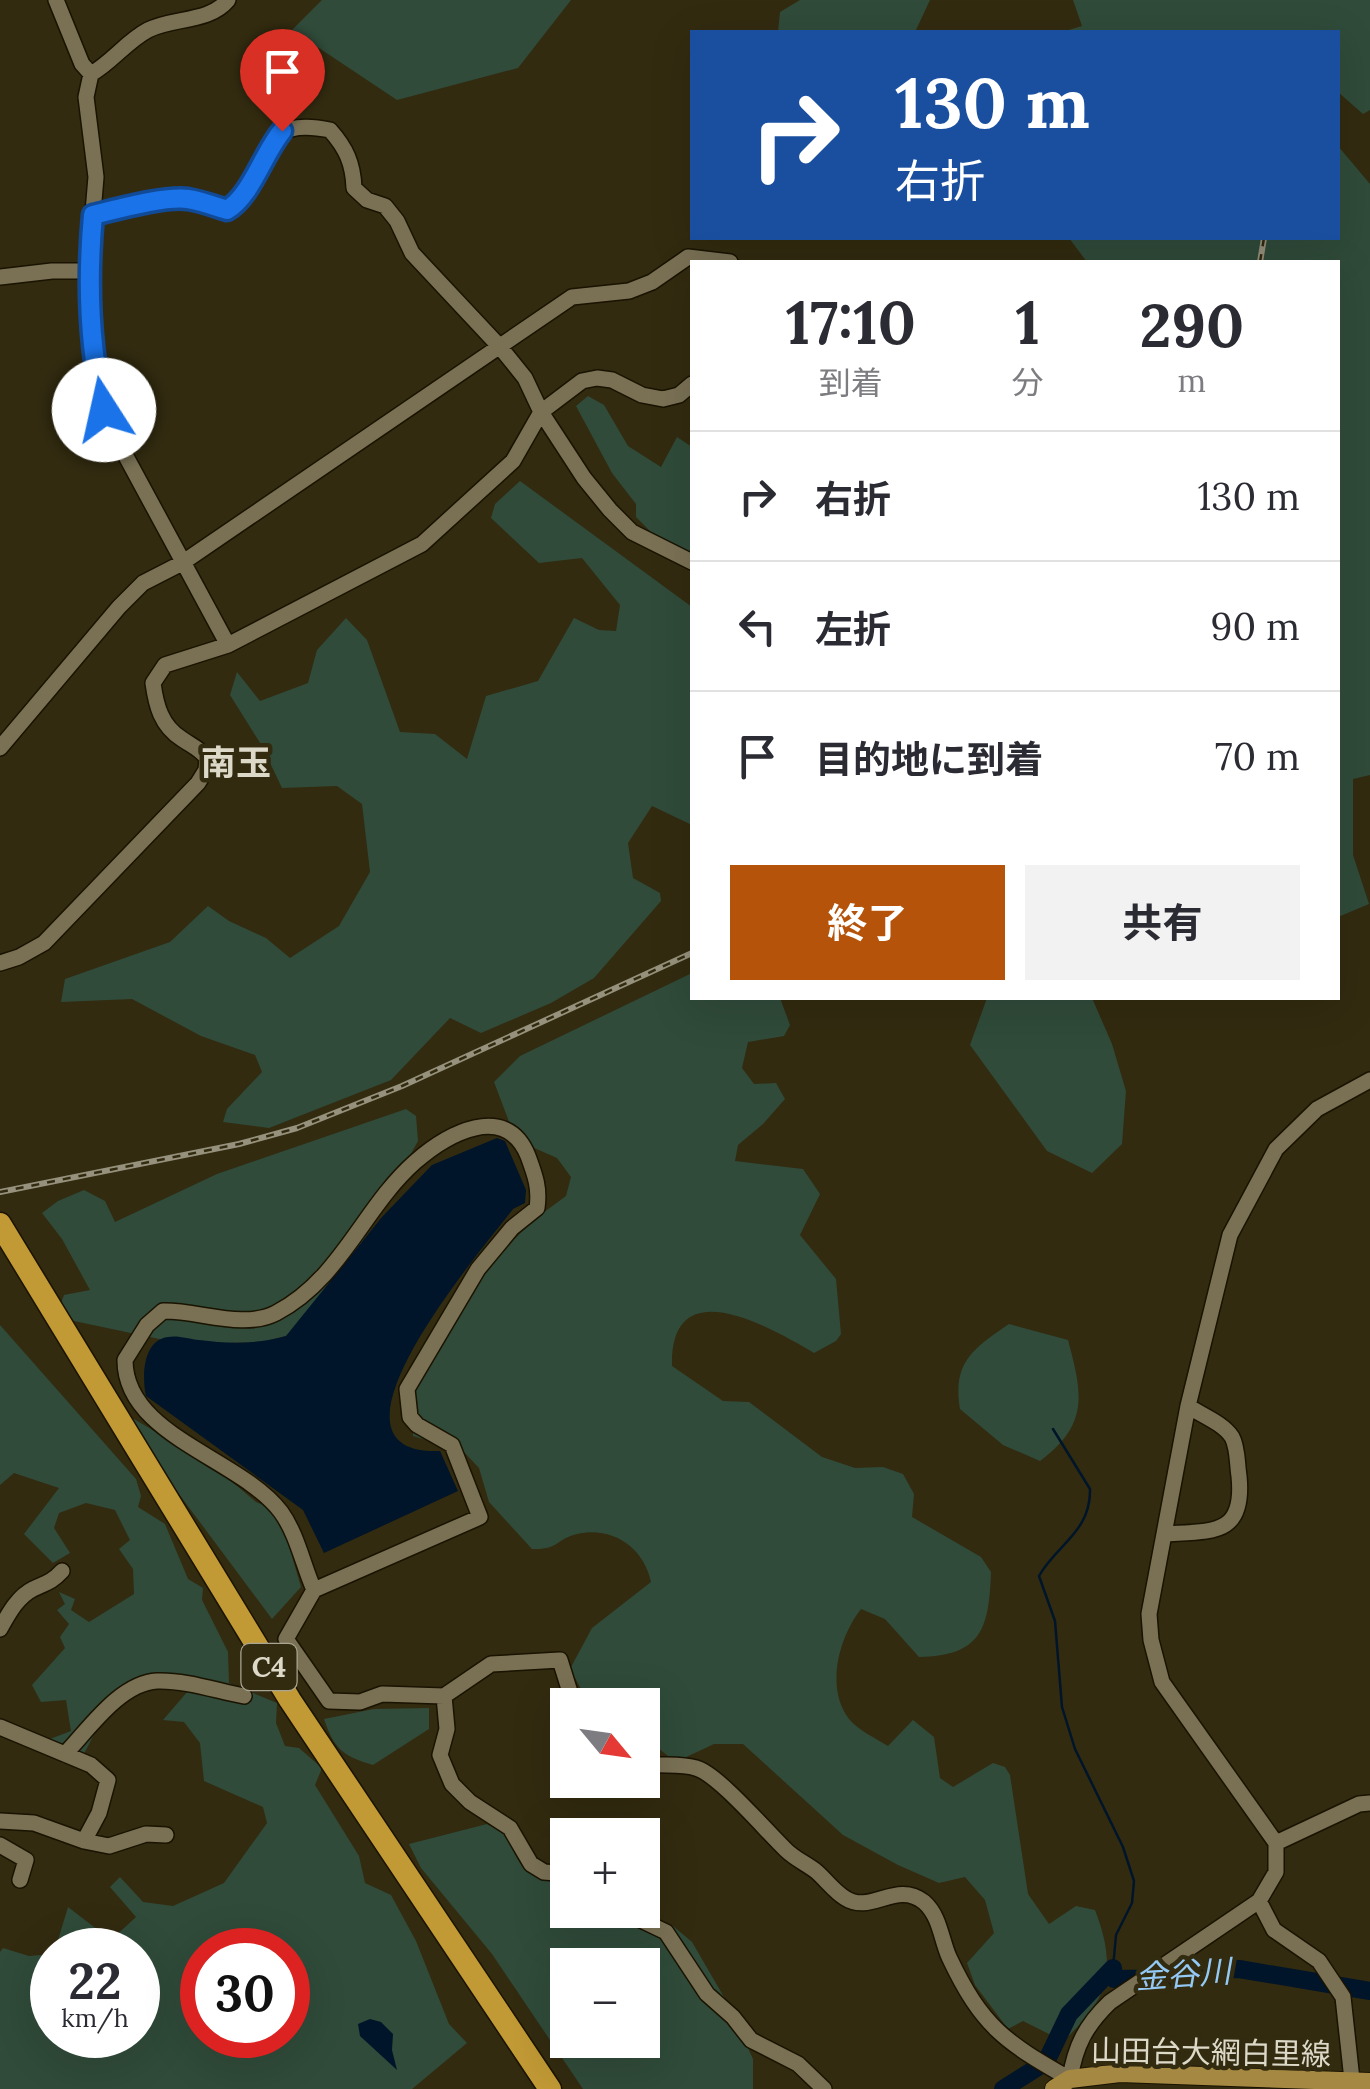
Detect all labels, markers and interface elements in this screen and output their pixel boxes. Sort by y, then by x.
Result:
pin [240,29,325,132]
icon: arrive [255,44,310,99]
text: 130 m [895,58,1090,147]
icon: right [730,70,860,200]
text: 右折 [895,152,985,209]
text: 17:10 [786,284,916,360]
text: 1 [1015,284,1040,360]
text: 290 [1139,287,1244,363]
position arrow [52,358,156,462]
text: m [1178,360,1206,401]
text: 到着 [819,362,883,403]
text: 分 [1012,362,1044,403]
icon: right [730,469,785,524]
text: 130 m [1197,472,1300,520]
text: 右折 [815,475,891,523]
icon: left [730,599,785,654]
text: 90 m [1210,602,1300,650]
text: 左折 [815,605,891,653]
icon: arrive [730,729,785,784]
text: 70 m [1215,732,1300,780]
text: 目的地に到着 [815,735,1043,783]
district label: 南玉 [201,740,271,785]
button: 終了 [730,865,1005,980]
button: 共有 [1025,865,1300,980]
road number: C4 [242,1644,296,1690]
north arrow [550,1688,660,1798]
map controls [550,1688,660,2058]
button: + [550,1818,660,1928]
speed limit sign: 30 [180,1928,310,2058]
button: − [550,1948,660,2058]
text: 22 [68,1949,122,2013]
water label: 金谷川 [1134,1950,1235,1998]
text: km/h [61,2002,129,2034]
street label: 山田台大網白里線 [1091,2031,1331,2073]

